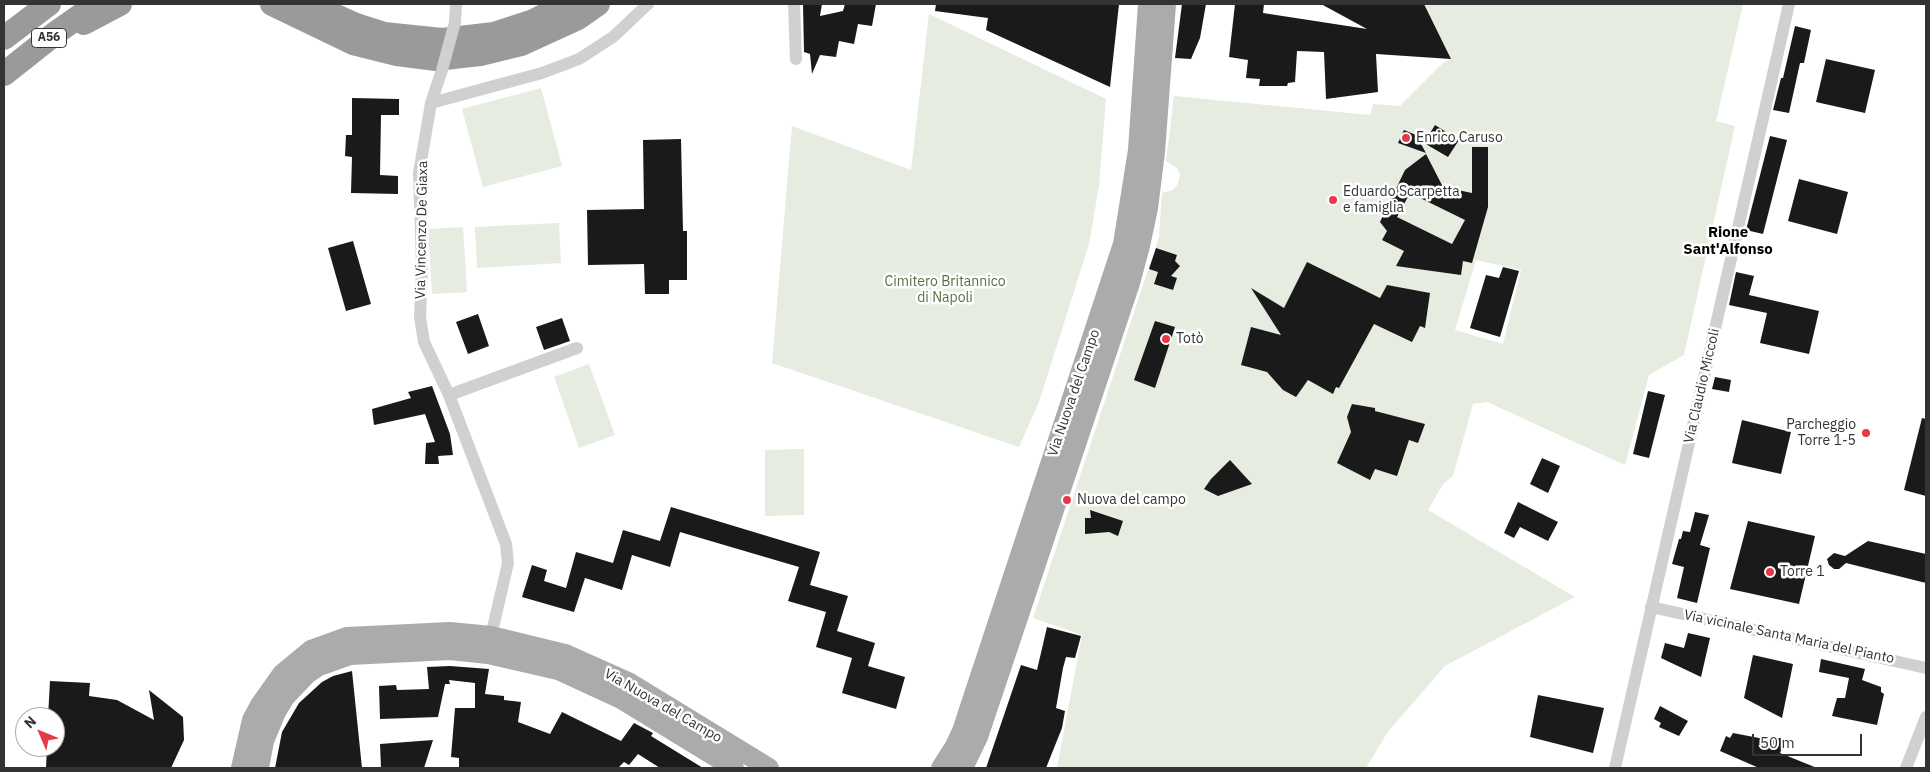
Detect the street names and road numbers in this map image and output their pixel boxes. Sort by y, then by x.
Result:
road number: A56 [32,28,66,48]
street label: Via Vincenzo De Giaxa [412,161,432,299]
street label: Via Nuova del Campo [1044,327,1104,459]
street label: Via Claudio Miccoli [1681,327,1723,445]
street label: Via vicinale Santa Maria del Pianto [1682,606,1896,668]
street label: Via Nuova del Campo [601,665,725,747]

